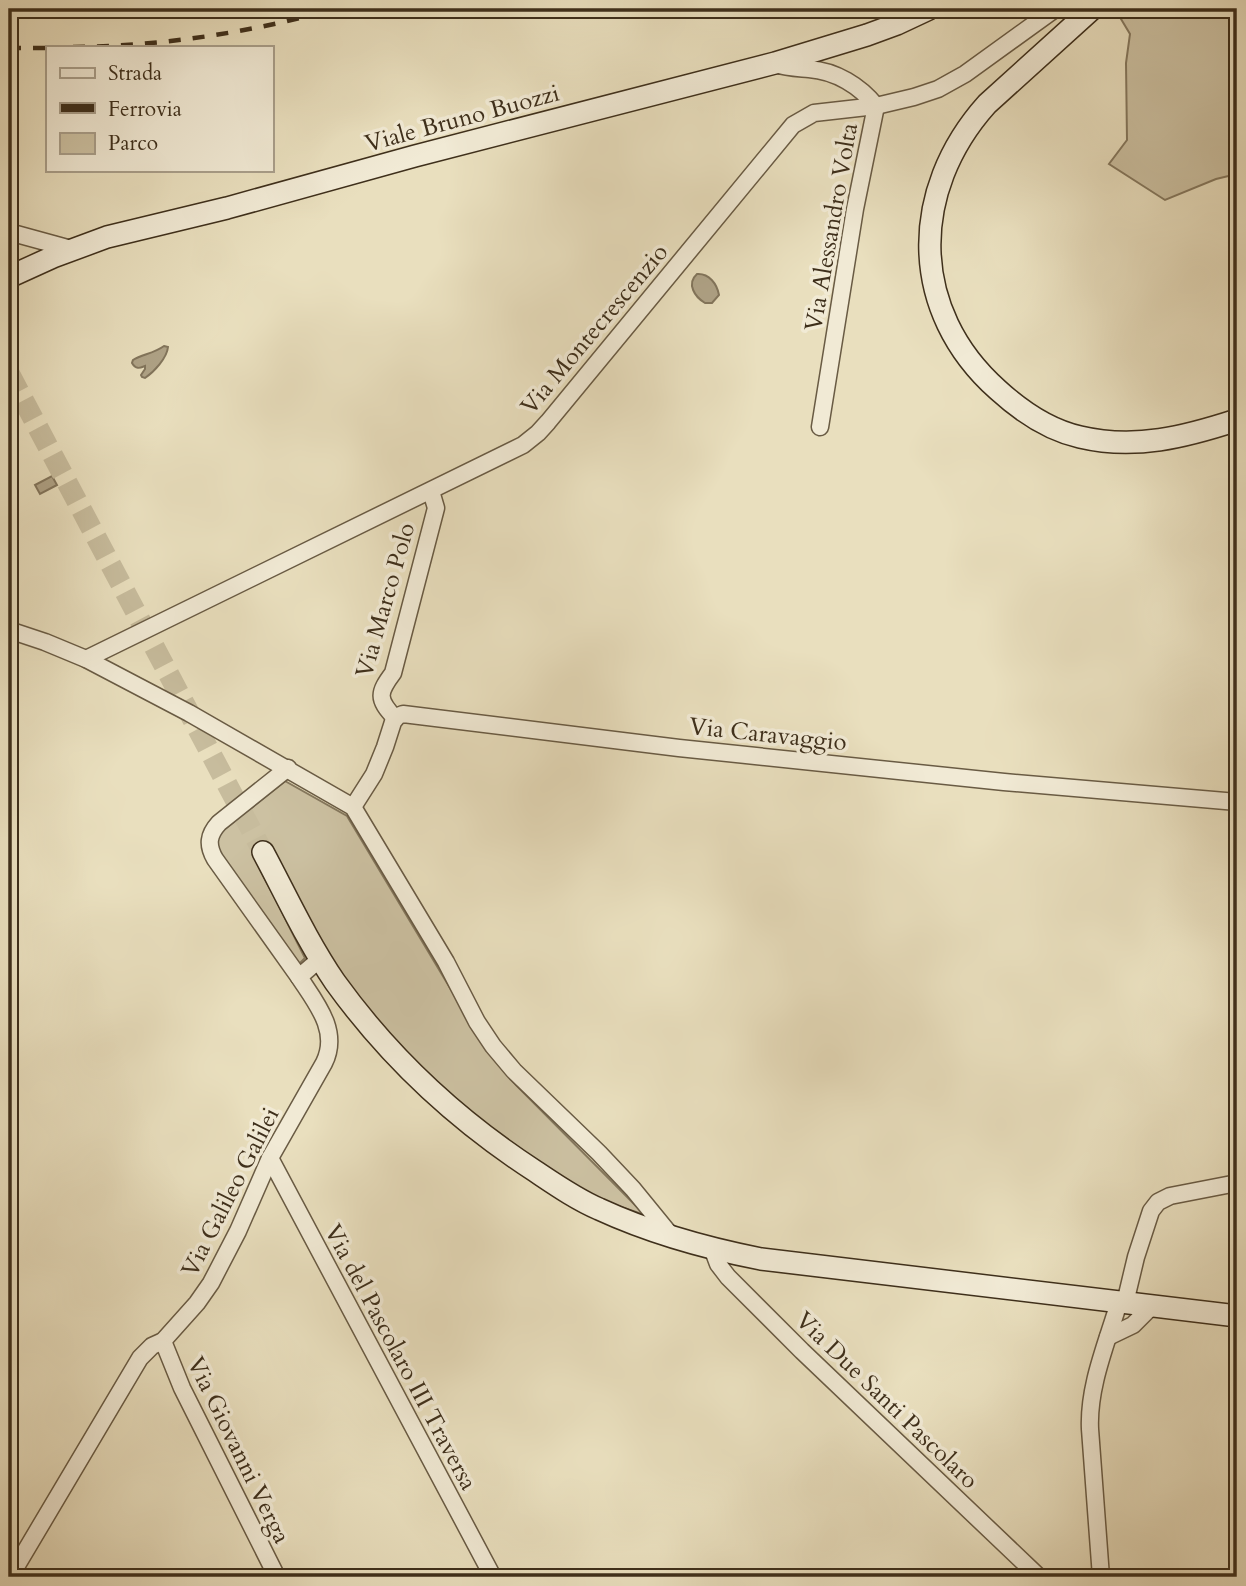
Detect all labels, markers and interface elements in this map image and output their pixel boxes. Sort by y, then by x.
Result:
legend [46,46,273,172]
text: Strada [108,59,162,88]
street label: Viale Bruno Buozzi [361,77,563,160]
text: Ferrovia [108,95,182,124]
street label: Via Alessandro Volta [797,120,866,334]
text: Parco [108,129,158,158]
street label: Via Montecrescenzio [513,237,676,422]
street label: Via Marco Polo [348,519,423,681]
street label: Via Caravaggio [688,710,848,759]
street label: Via Galileo Galilei [174,1102,287,1283]
street label: Via del Pascolaro III Traversa [316,1219,485,1496]
street label: Via Due Santi Pascolaro [788,1304,985,1497]
street label: Via Giovanni Verga [179,1351,298,1550]

